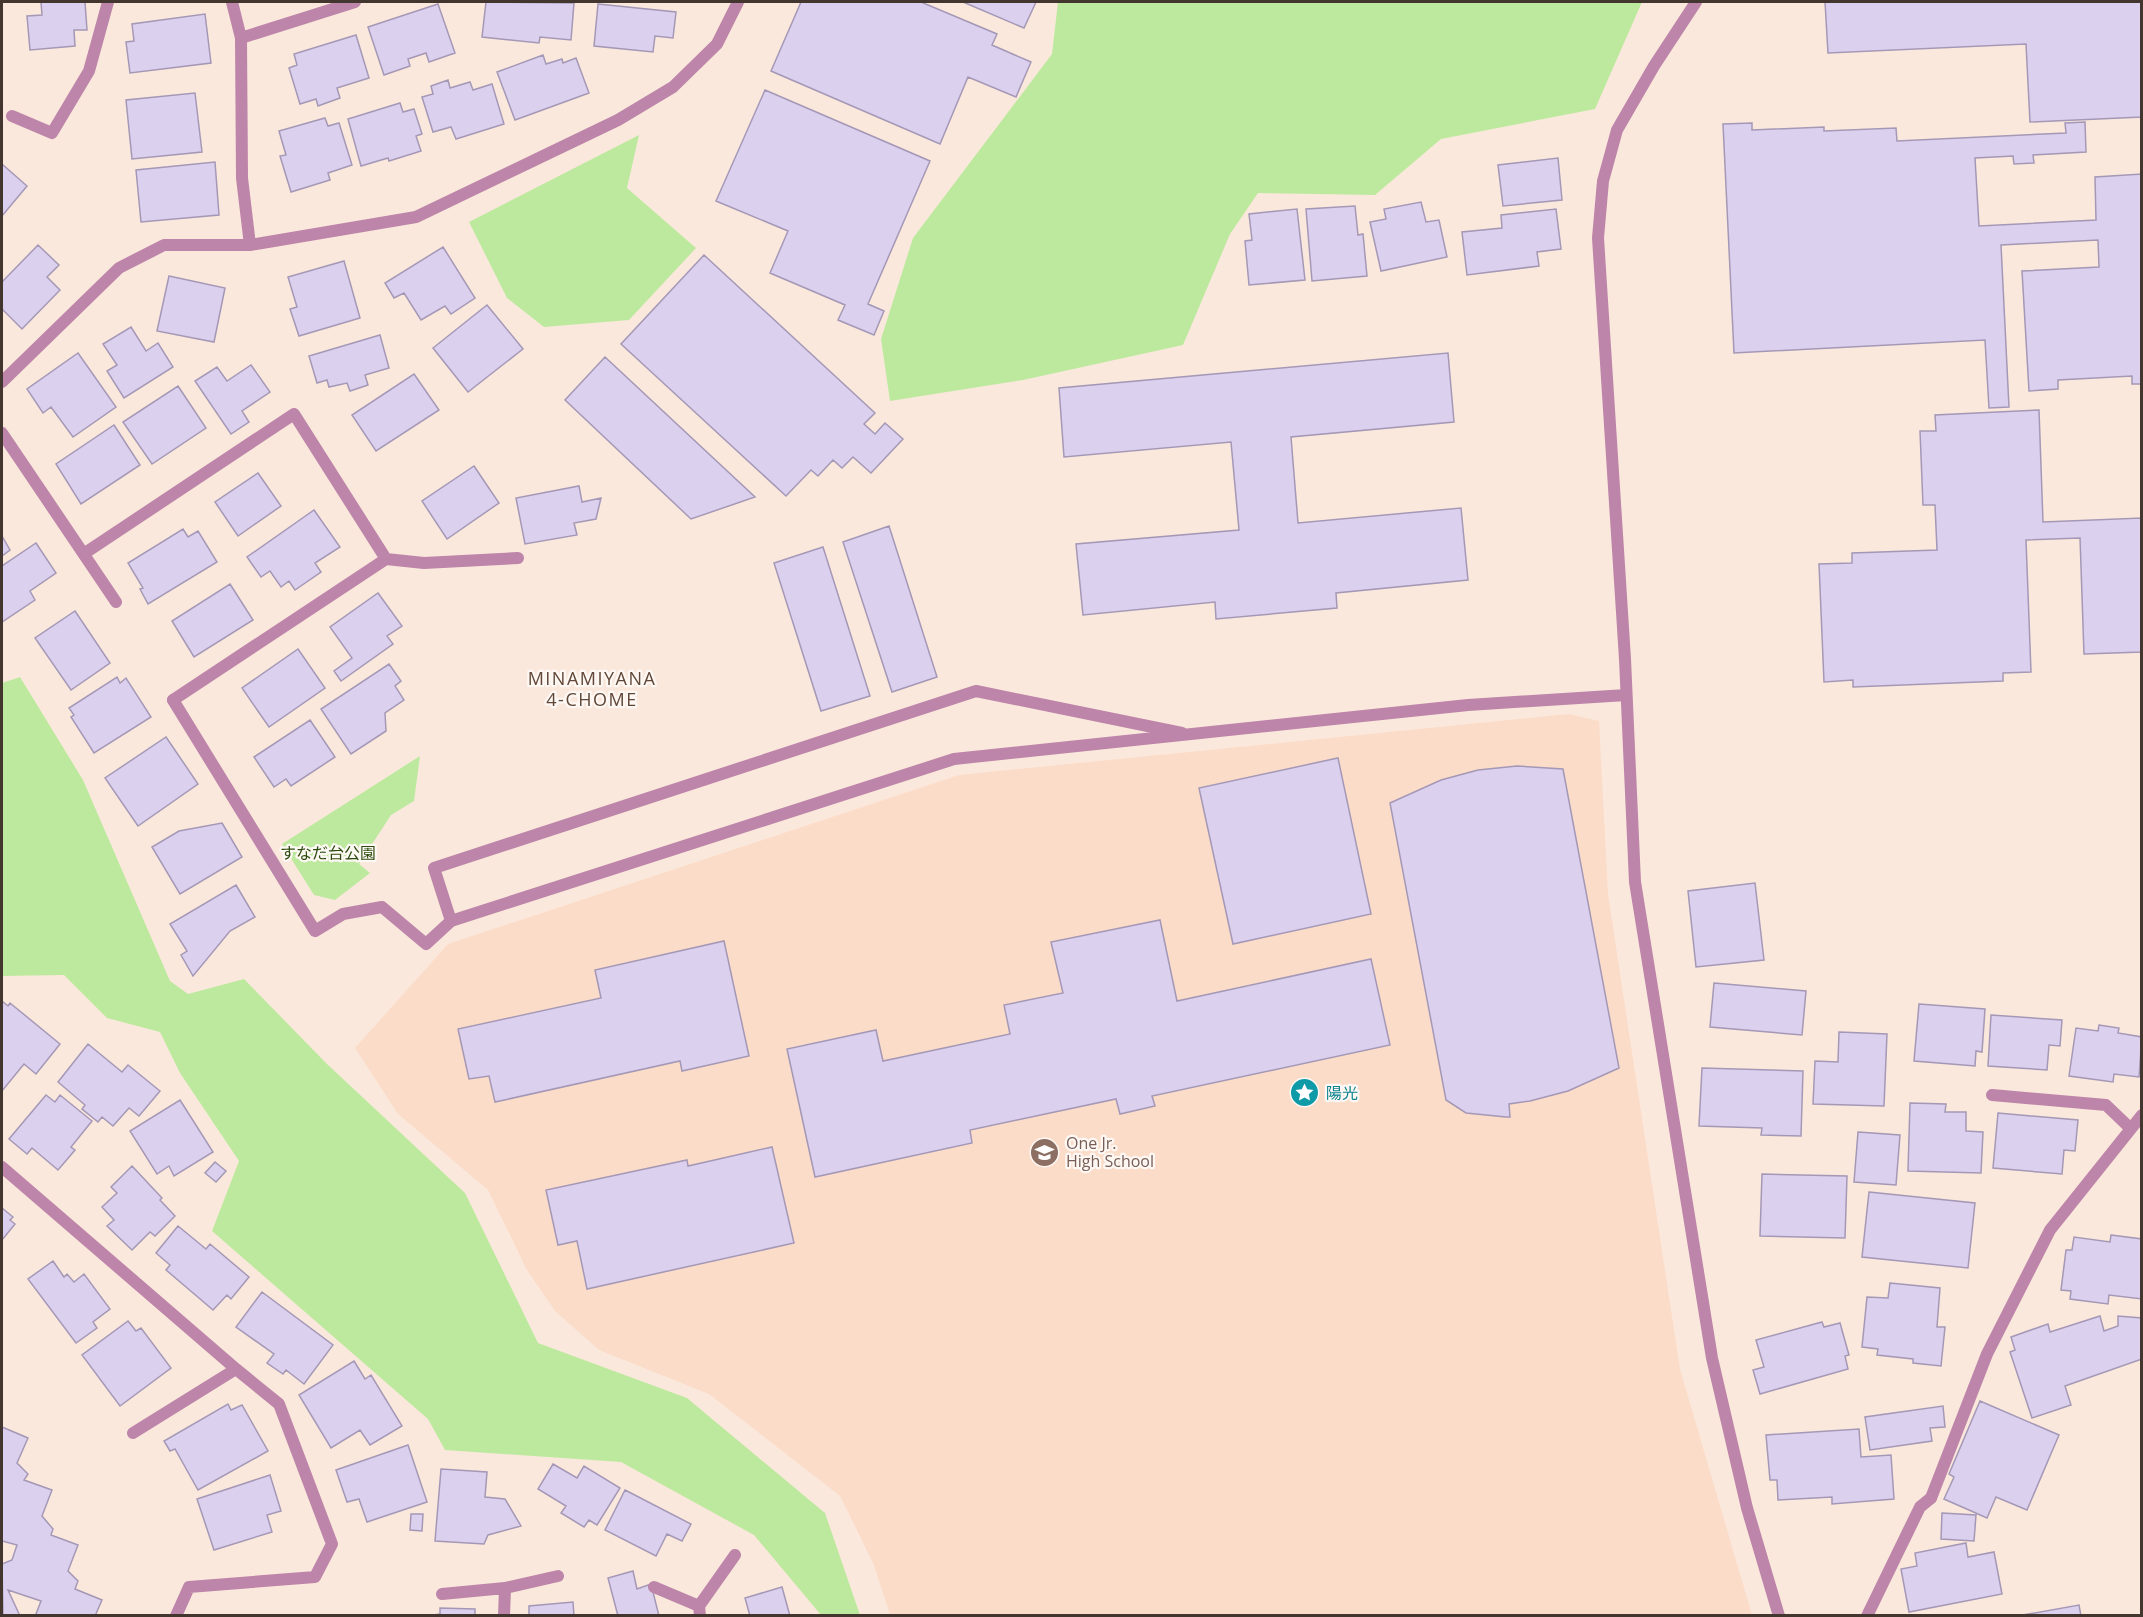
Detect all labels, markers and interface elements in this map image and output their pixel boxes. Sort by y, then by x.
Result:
district label: MINAMIYANA 4-CHOME [528,666,656,711]
park label: すなだ台公園 [280,842,376,864]
place icon: 陽光 [1289,1077,1321,1109]
place label: 陽光 [1326,1082,1358,1104]
place label: One Jr. High School [1066,1132,1154,1172]
school or university icon: One Jr. High School [1029,1136,1061,1168]

